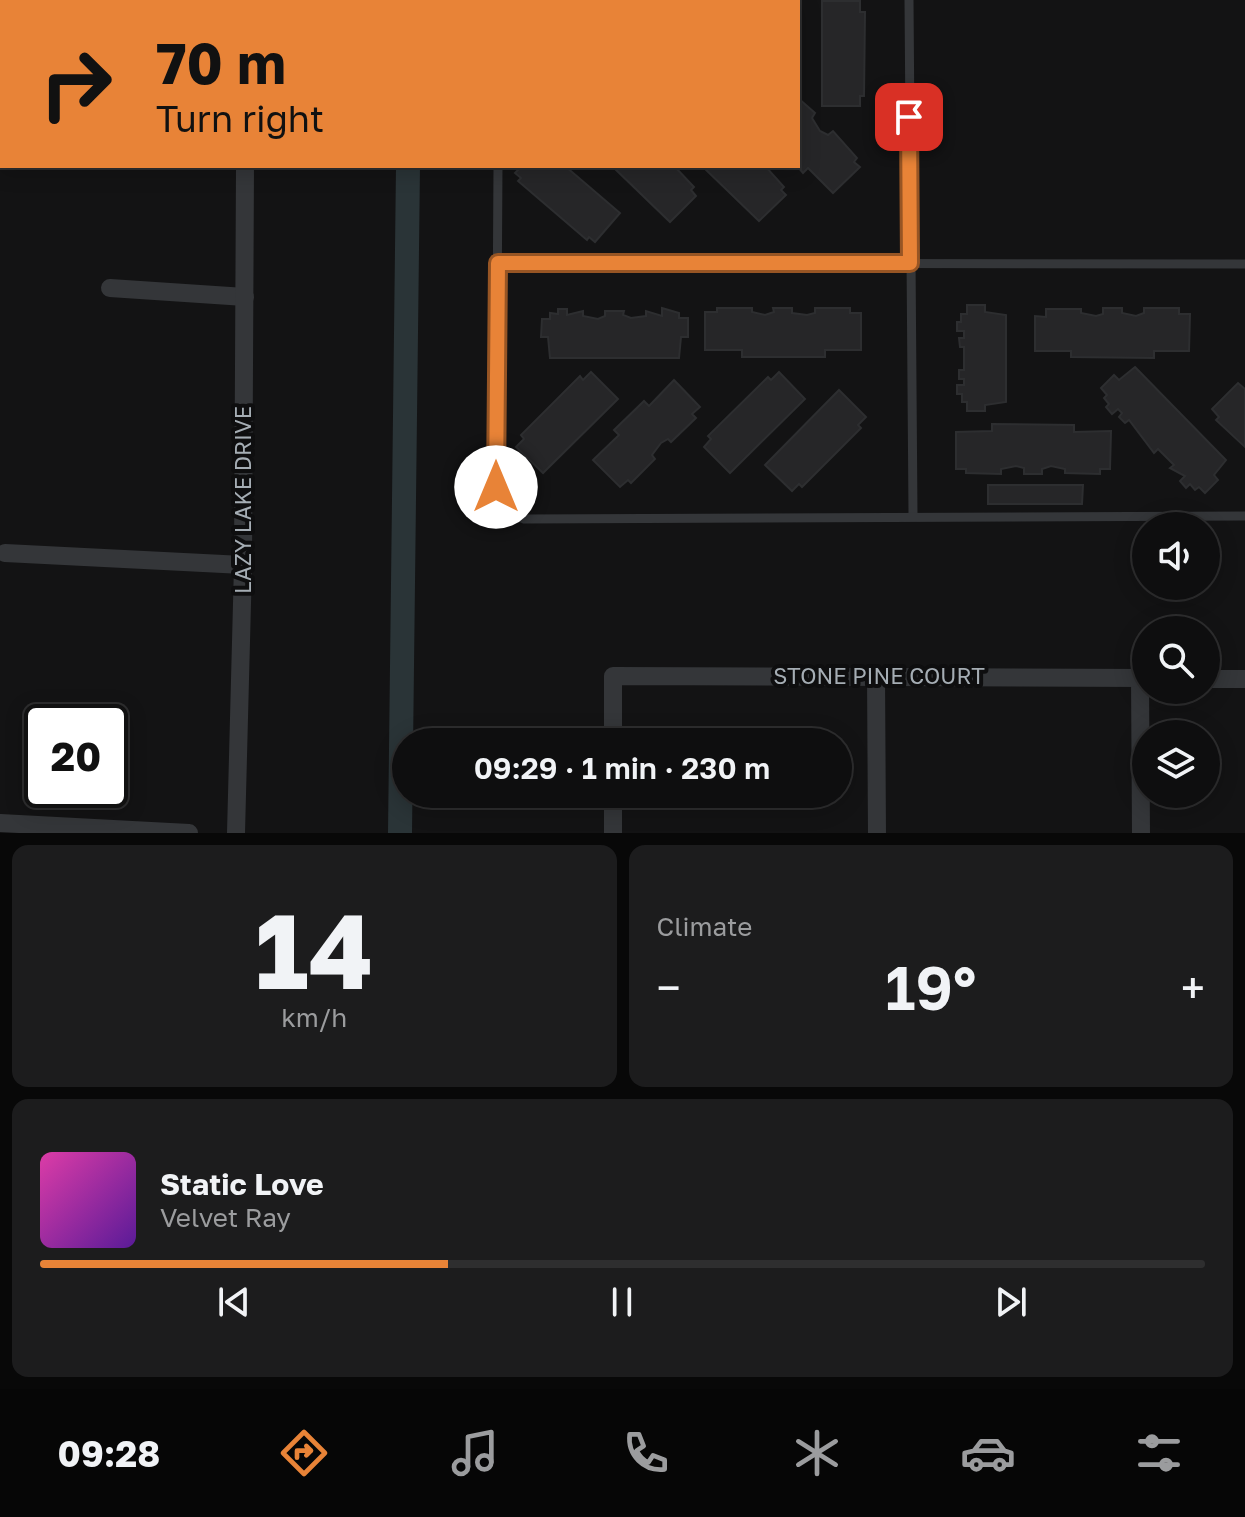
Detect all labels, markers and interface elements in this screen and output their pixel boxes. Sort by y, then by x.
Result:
text: 70 m [156,29,286,96]
icon: right [24,32,128,136]
pin [875,83,943,151]
icon: arrive [887,95,931,139]
text: Turn right [156,97,324,140]
street label: LAZY LAKE DRIVE [229,406,256,594]
position arrow [454,445,538,529]
map controls [1132,512,1220,808]
button: sound [1132,512,1220,600]
button: search [1132,616,1220,704]
street label: STONE PINE COURT [773,662,985,689]
speed limit sign: 20 [24,704,128,808]
button: layers [1132,720,1220,808]
text: 09:29 · 1 min · 230 m [474,750,770,786]
text: 14 [255,887,374,1012]
text: Climate [657,911,752,942]
text: 19° [885,951,976,1023]
text: − [657,961,681,1014]
text: + [1181,961,1205,1014]
text: km/h [281,1002,347,1033]
text: Static Love [160,1166,324,1202]
text: Velvet Ray [160,1202,291,1233]
icon: previous [212,1280,256,1324]
icon: pause [600,1280,644,1324]
icon: next [989,1280,1033,1324]
icon: directions [276,1425,332,1481]
icon: music [447,1425,503,1481]
icon: phone [618,1425,674,1481]
icon: climate [789,1425,845,1481]
icon: car [960,1425,1016,1481]
icon: filters [1131,1425,1187,1481]
text: 09:28 [58,1432,160,1475]

